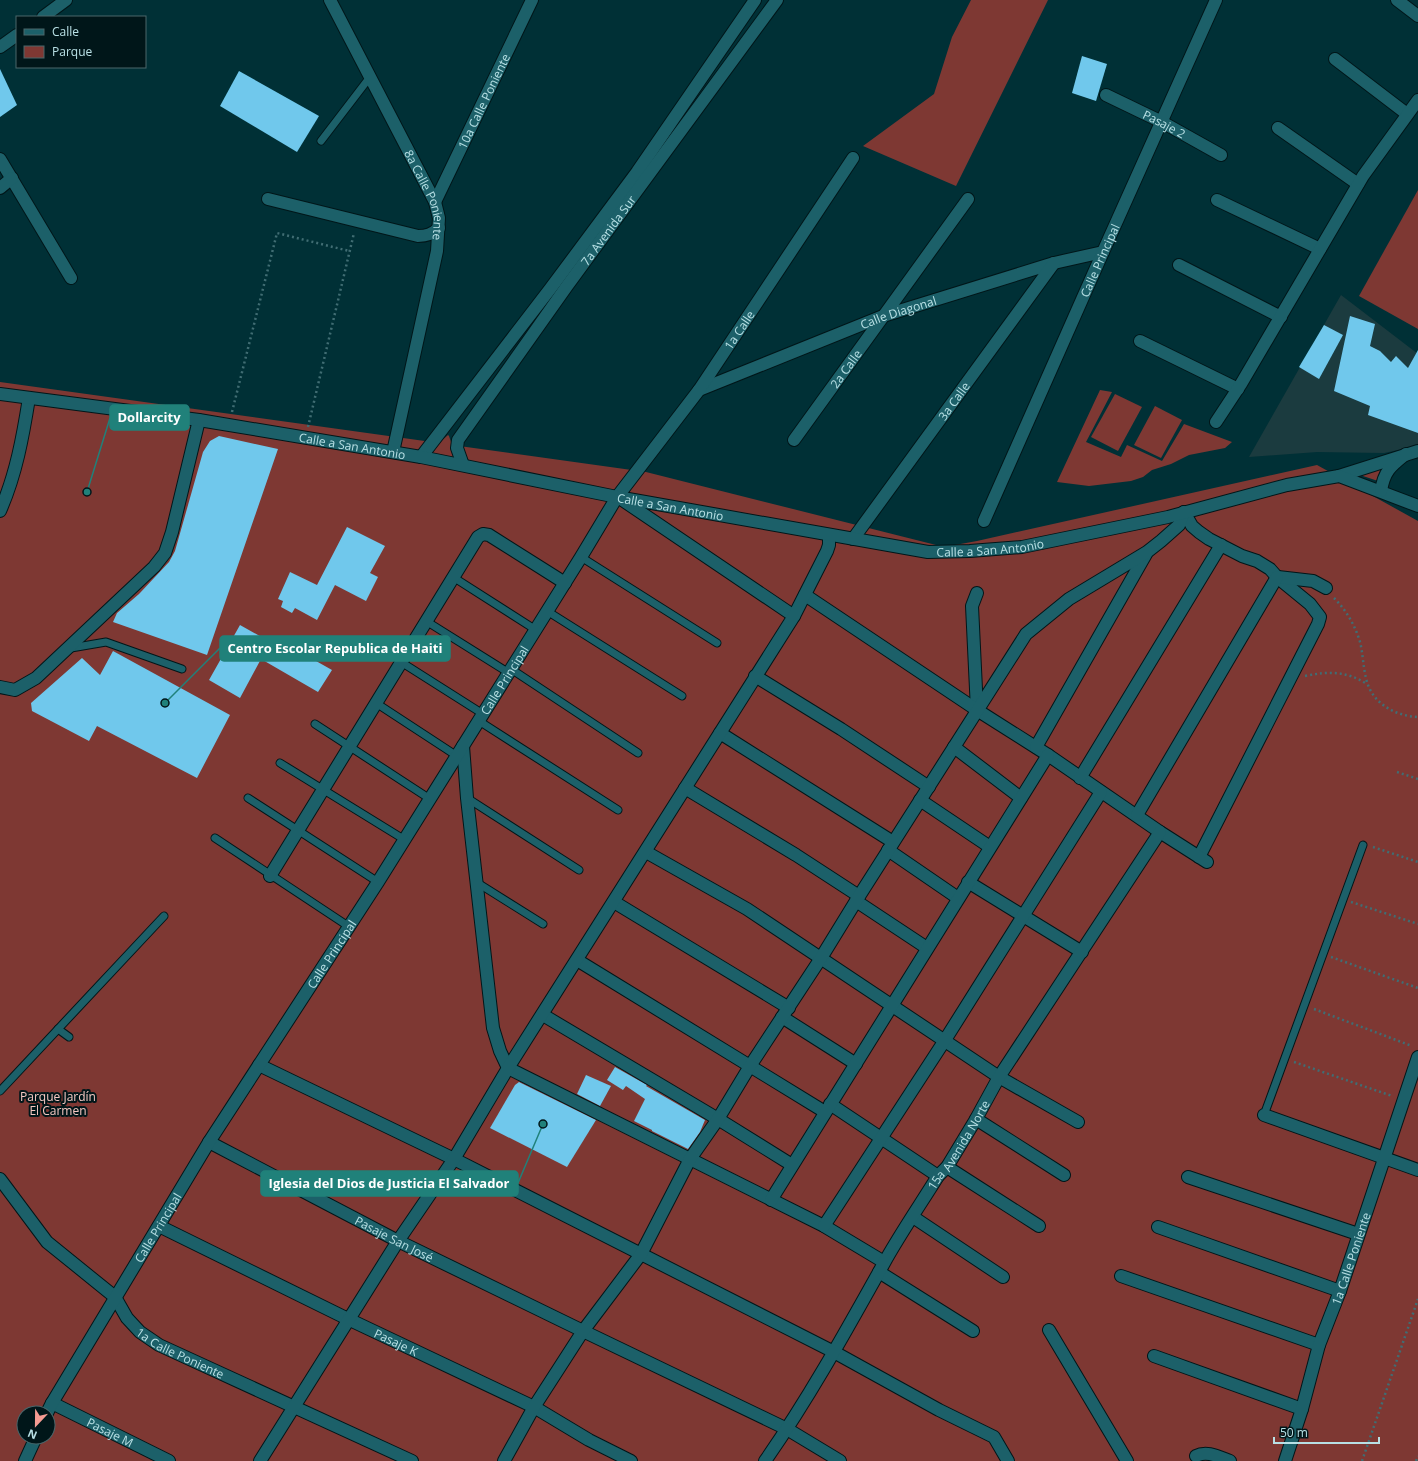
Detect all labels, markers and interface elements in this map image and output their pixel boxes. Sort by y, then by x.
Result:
legend [16,16,146,68]
text: Calle [52,23,79,40]
text: Parque [52,43,92,60]
street label: 10a Calle Poniente [453,50,514,151]
street label: Pasaje 2 [1140,106,1189,142]
street label: 8a Calle Poniente [401,147,448,241]
street label: 7a Avenida Sur [576,191,640,269]
street label: Calle Principal [1076,221,1123,300]
street label: Calle Diagonal [858,291,938,333]
street label: 1a Calle [720,307,758,353]
street label: 2a Calle [826,346,865,391]
street label: 3a Calle [934,378,974,423]
callout: Dollarcity [110,405,189,430]
text: Dollarcity [117,408,181,426]
street label: Calle a San Antonio [298,428,407,463]
street label: Calle a San Antonio [616,489,725,524]
street label: Calle a San Antonio [936,534,1045,560]
callout: Centro Escolar Republica de Haiti [220,636,450,661]
text: Centro Escolar Republica de Haiti [228,639,442,657]
street label: Calle Principal [476,642,532,718]
street label: Calle Principal [303,916,360,992]
park label: Parque Jardín El Carmen [20,1088,96,1119]
street label: 15a Avenida Norte [923,1097,993,1193]
callout: Iglesia del Dios de Justicia El Salvador [261,1171,518,1196]
text: Iglesia del Dios de Justicia El Salvador [269,1174,509,1192]
street label: Calle Principal [130,1189,185,1266]
street label: 1a Calle Poniente [1327,1210,1374,1307]
street label: Pasaje San José [352,1212,437,1266]
street label: 1a Calle Poniente [133,1323,227,1382]
street label: Pasaje K [372,1324,421,1360]
north arrow [16,1405,56,1445]
street label: Pasaje M [84,1413,136,1451]
scale bar [1274,1419,1379,1445]
text: 50 m [1280,1424,1308,1441]
text: N [25,1426,39,1443]

